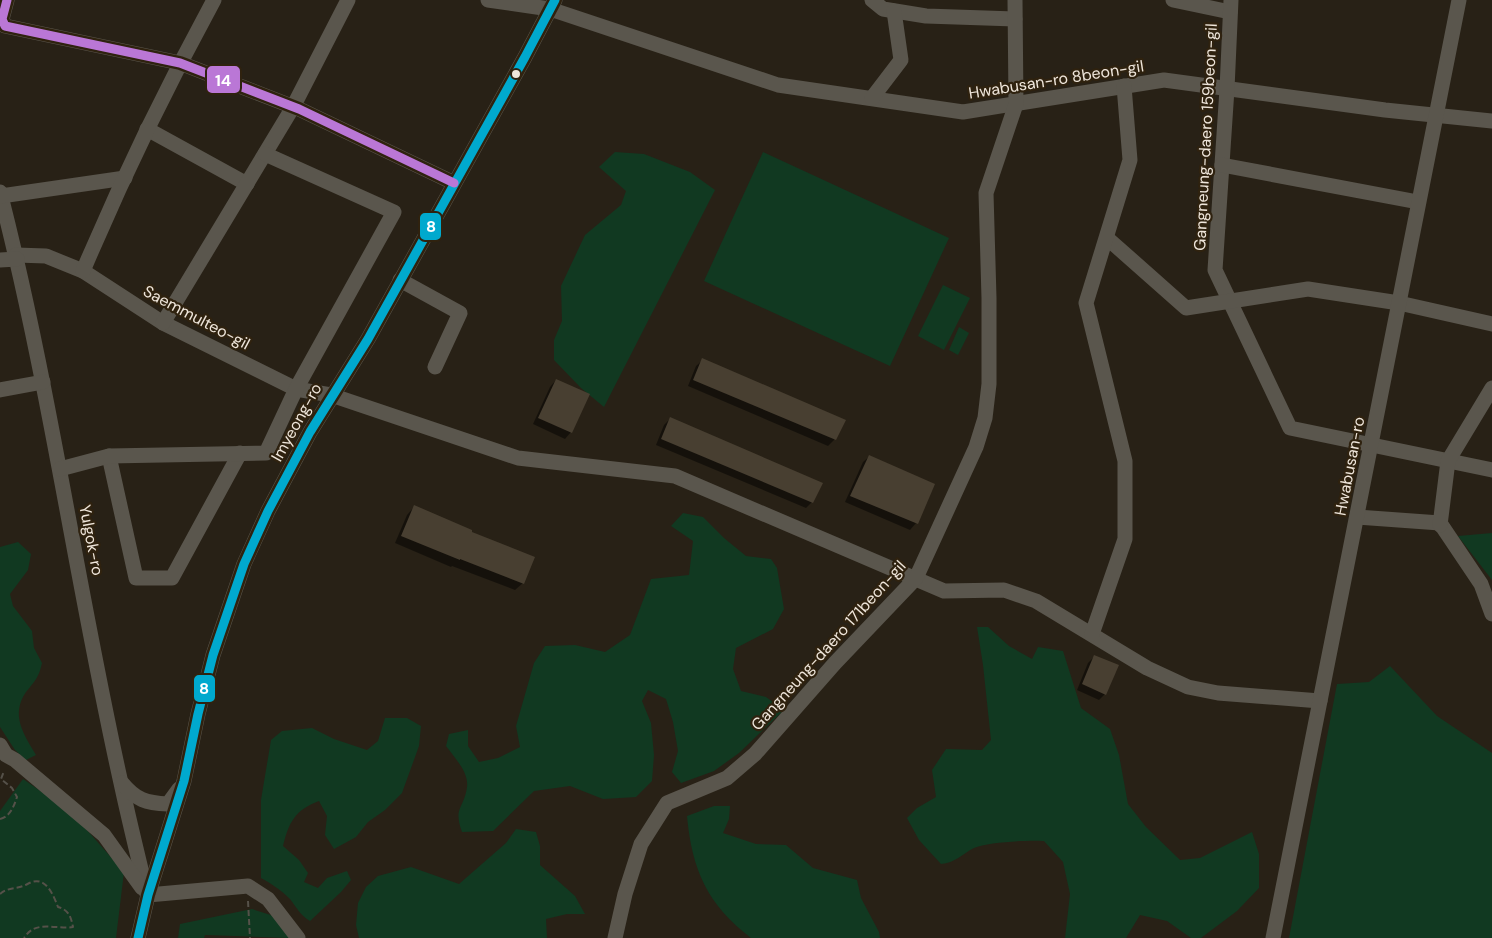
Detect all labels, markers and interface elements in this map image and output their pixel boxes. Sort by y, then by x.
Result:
street label: Gangneung-daero 159beon-gil [1189,23,1222,251]
street label: Hwabusan-ro 8beon-gil [967,55,1145,104]
line badge: 14 [206,65,241,94]
unlabelled marker [510,68,522,80]
text: 14 [215,70,231,91]
line badge: 8 [419,212,442,241]
text: 8 [426,216,436,237]
street label: Saemmulteo-gil [140,280,254,354]
street label: Imyeong-ro [266,379,327,465]
street label: Hwabusan-ro [1330,415,1369,517]
street label: Yulgok-ro [74,503,109,577]
street label: Gangneung-daero 171beon-gil [746,556,910,735]
line badge: 8 [193,674,216,703]
text: 8 [199,678,209,699]

